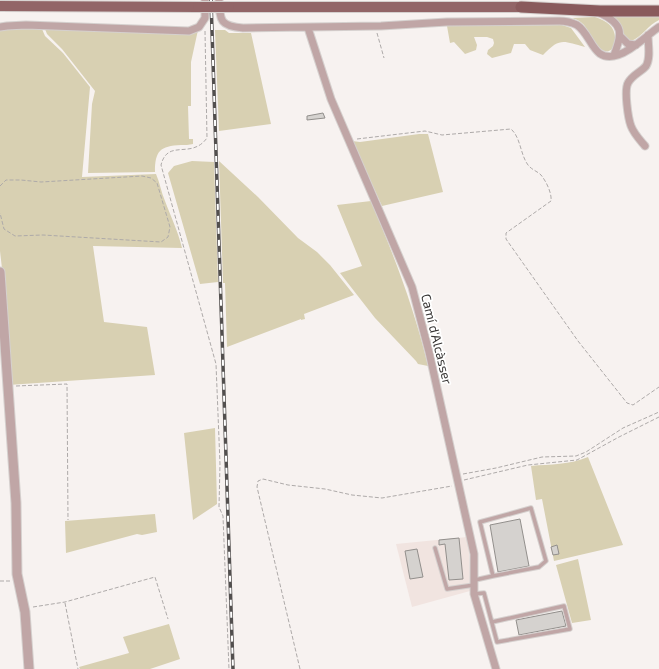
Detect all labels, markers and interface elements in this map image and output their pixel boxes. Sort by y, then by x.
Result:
street label: Camí d'Alcàsser [418,292,456,386]

